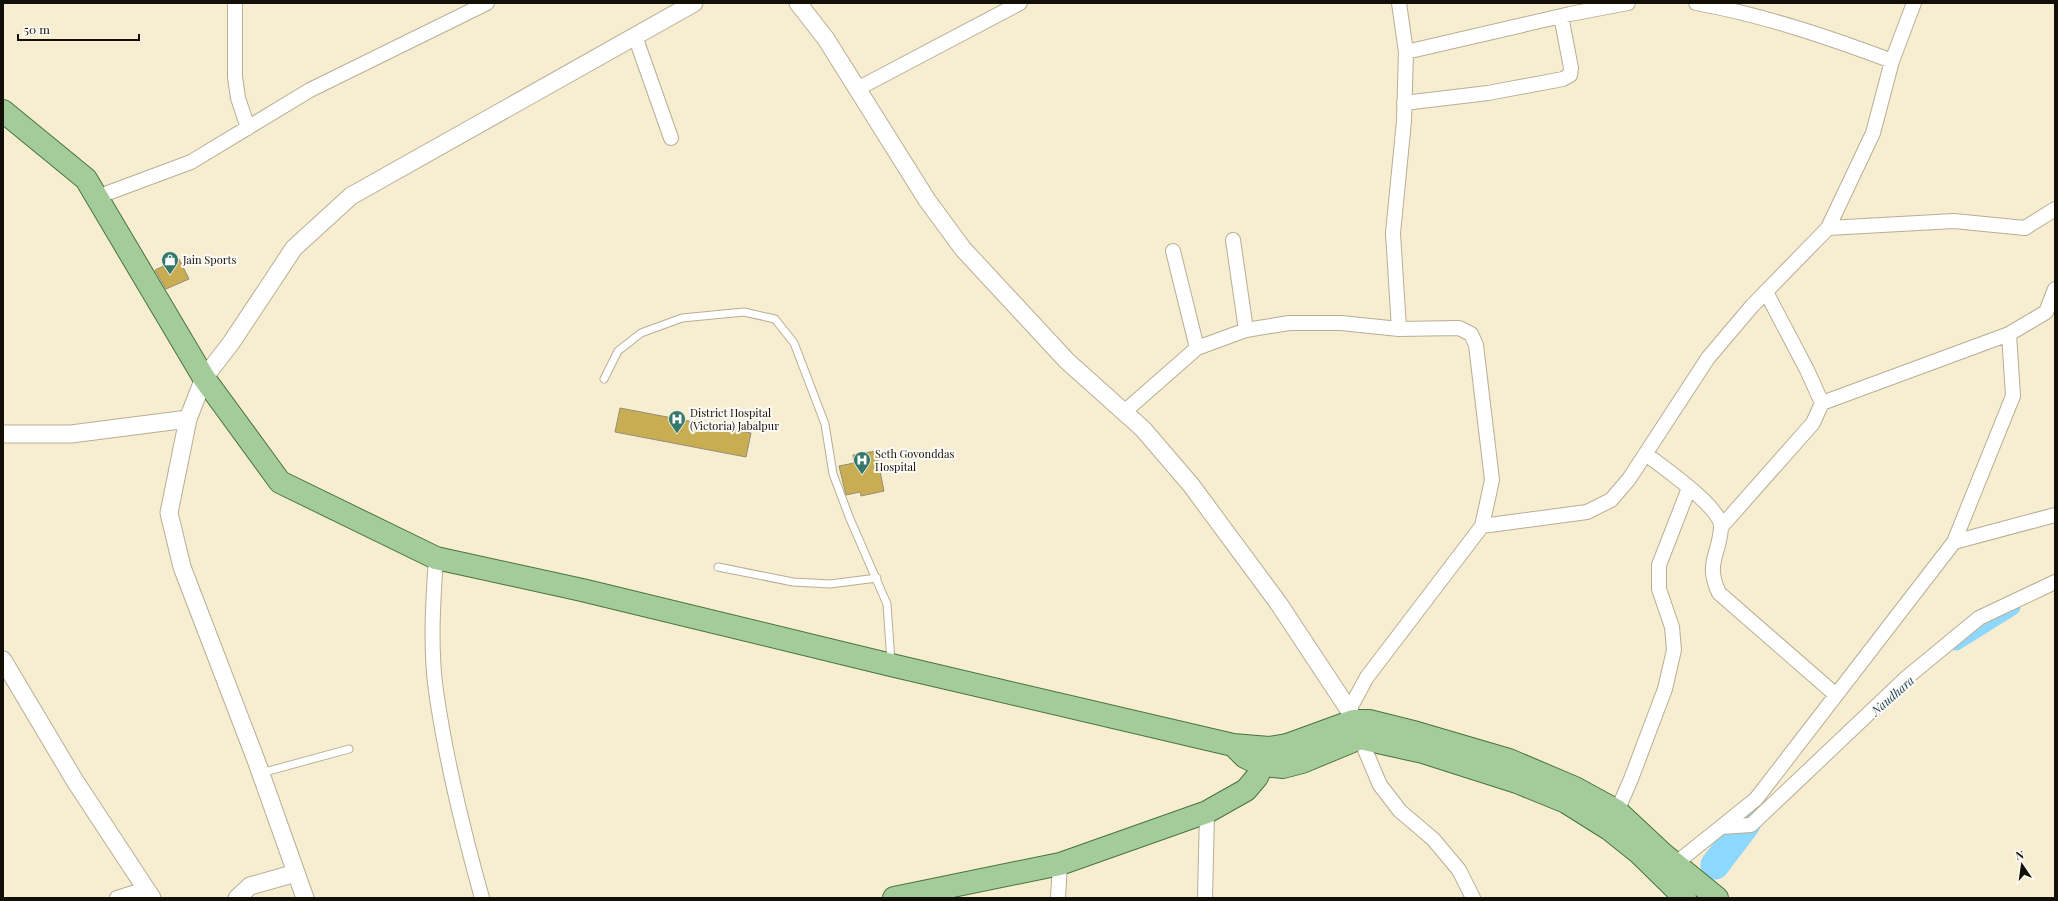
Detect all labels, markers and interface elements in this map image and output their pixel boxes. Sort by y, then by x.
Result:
scale bar [18,16,139,42]
text: 50 m [24,21,50,37]
shop icon: Jain Sports [160,250,180,275]
place label: Jain Sports [182,252,236,267]
place label: District Hospital (Victoria) Jabalpur [690,405,779,433]
hospital icon: District Hospital (Victoria) Jabalpur [667,409,687,434]
place label: Seth Govonddas Hospital [875,446,954,474]
hospital icon: Seth Govonddas Hospital [852,450,872,475]
water label: Naudhara [1867,672,1917,719]
north arrow [2002,845,2042,885]
text: N [2014,847,2025,863]

